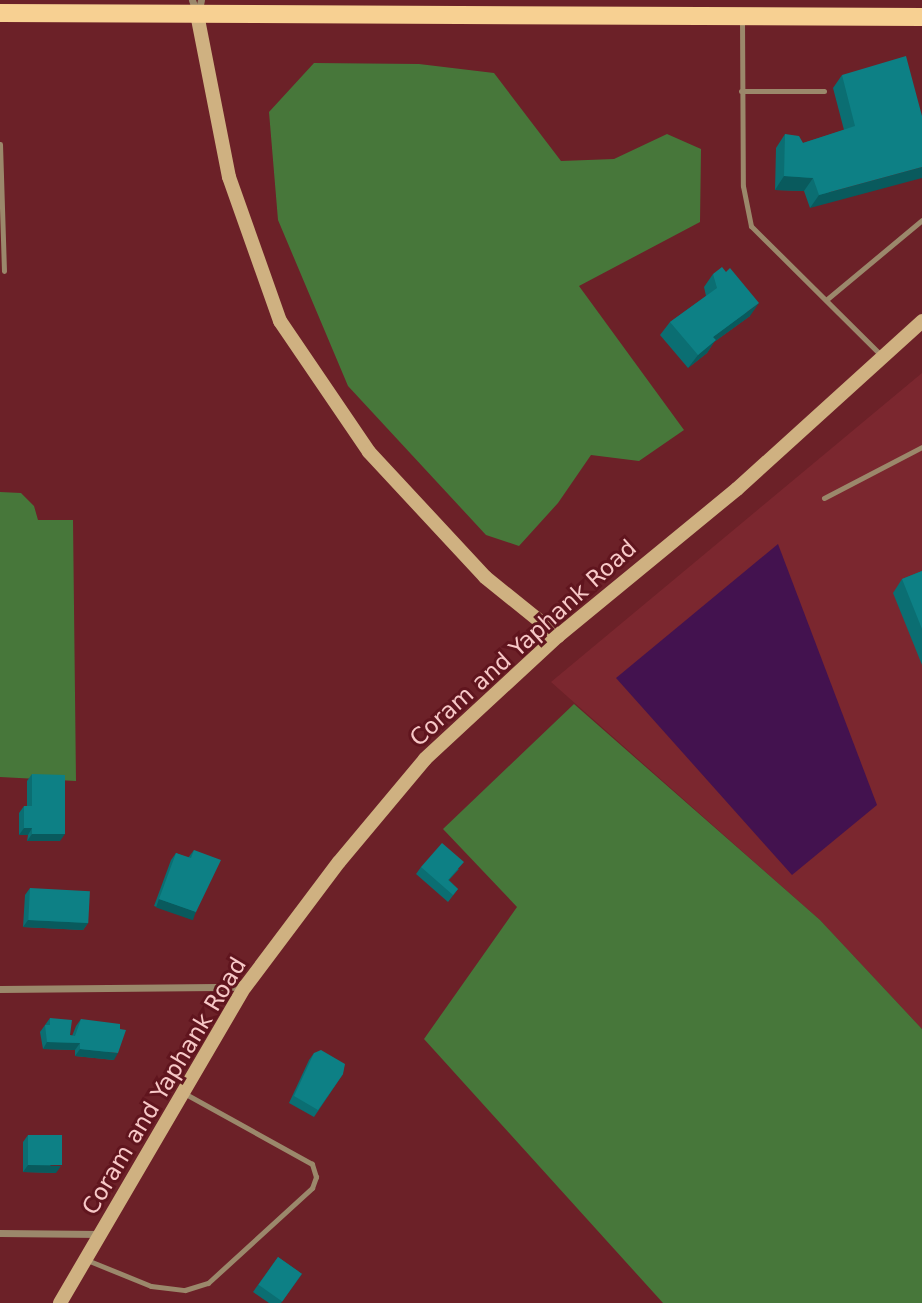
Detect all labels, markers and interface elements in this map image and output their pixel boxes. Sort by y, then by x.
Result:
street label: Coram and Yaphank Road [404,534,642,752]
street label: Coram and Yaphank Road [76,952,252,1220]

